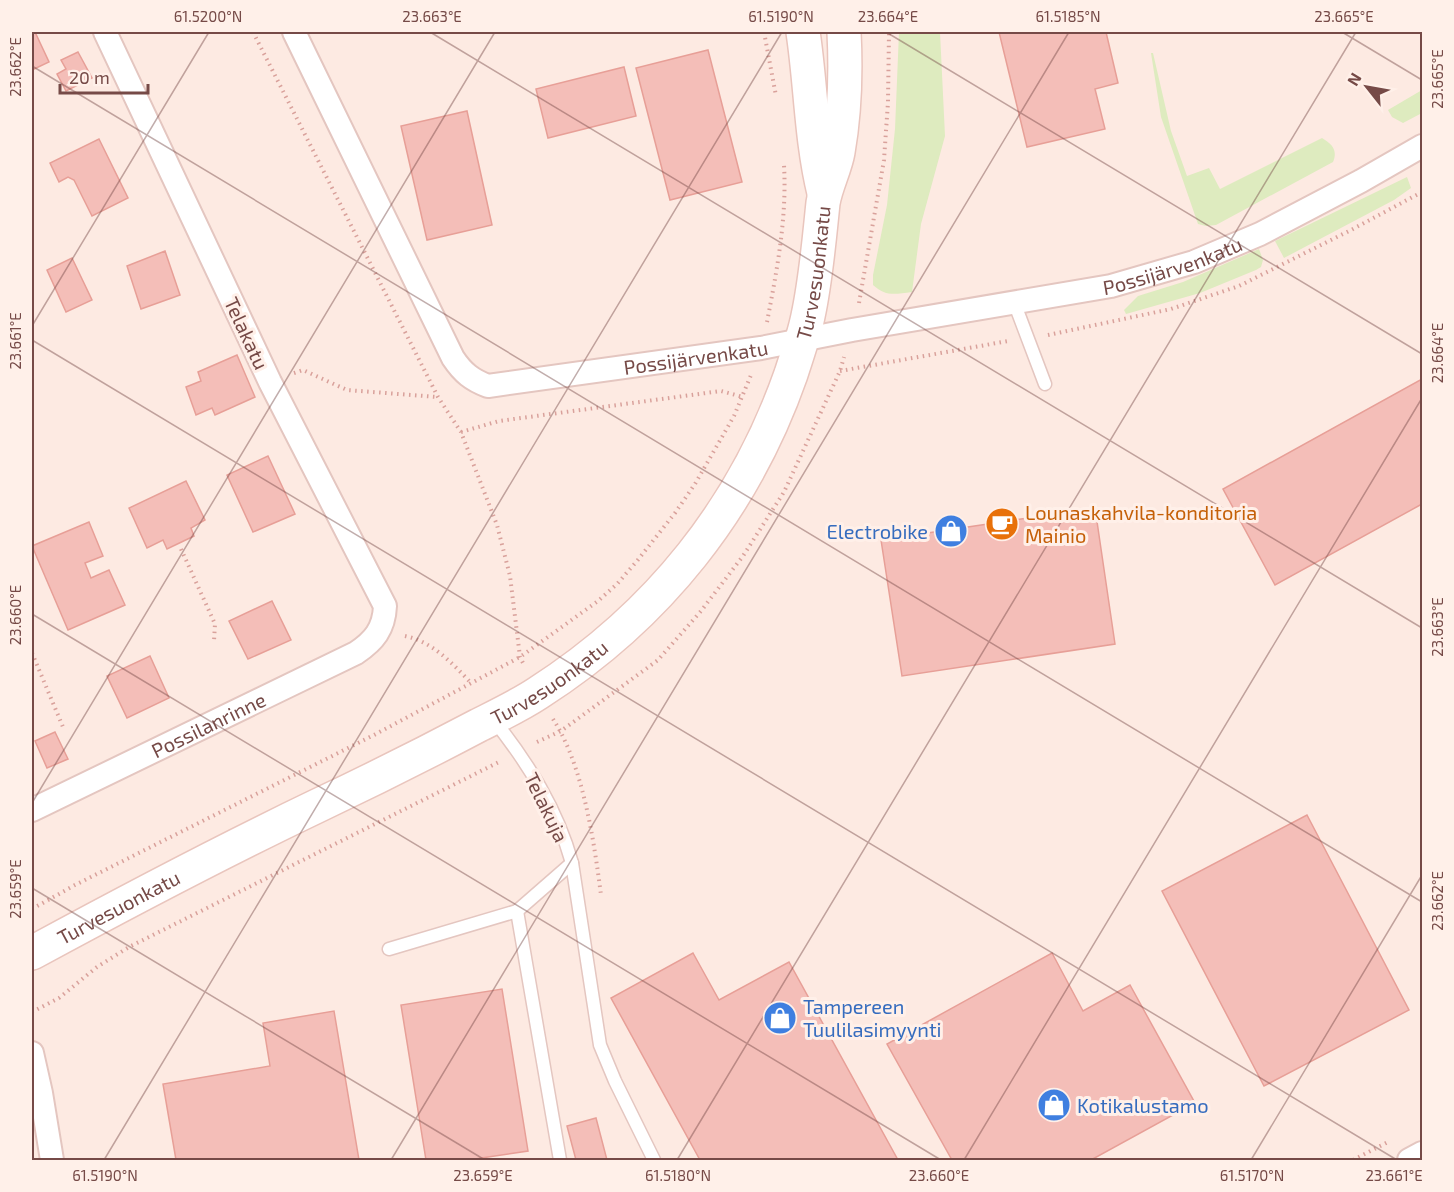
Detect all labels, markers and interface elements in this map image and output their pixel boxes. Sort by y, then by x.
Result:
text: 61.5200°N [174,7,242,25]
text: 23.663°E [402,7,462,25]
text: 61.5190°N [748,7,814,25]
text: 23.664°E [858,7,918,25]
text: 61.5185°N [1035,7,1101,25]
text: 23.665°E [1314,7,1374,25]
text: 23.662°E [6,37,24,97]
text: 23.665°E [1428,49,1446,109]
scale bar [60,57,148,95]
north arrow [1337,57,1397,117]
text: 20 m [69,66,110,88]
text: N [1343,69,1365,89]
street label: Turvesuonkatu [791,205,835,343]
street label: Possijärvenkatu [1101,231,1245,299]
street label: Telakatu [220,293,274,373]
text: 23.661°E [6,312,24,370]
text: 23.664°E [1428,323,1446,383]
street label: Possijärvenkatu [622,335,770,379]
place label: Lounaskahvila-konditoria Mainio [1025,500,1257,547]
cafe icon: Lounaskahvila-konditoria Mainio [984,506,1020,542]
shop icon: Electrobike [933,513,969,549]
place label: Electrobike [827,519,928,543]
text: 23.660°E [6,585,24,645]
text: 23.663°E [1428,597,1446,657]
street label: Turvesuonkatu [487,635,612,729]
street label: Possilanrinne [147,687,269,762]
street label: Telakuja [520,768,574,846]
text: 23.659°E [6,859,24,919]
street label: Turvesuonkatu [53,865,184,949]
text: 23.662°E [1428,871,1446,931]
place label: Tampereen Tuulilasimyynti [803,994,941,1041]
shop icon: Tampereen Tuulilasimyynti [762,1000,798,1036]
shop icon: Kotikalustamo [1036,1087,1072,1123]
place label: Kotikalustamo [1077,1093,1209,1117]
text: 61.5190°N [72,1166,138,1184]
text: 23.659°E [453,1166,513,1184]
text: 61.5180°N [645,1166,711,1184]
text: 23.660°E [909,1166,969,1184]
text: 61.5170°N [1220,1166,1284,1184]
text: 23.661°E [1365,1166,1423,1184]

